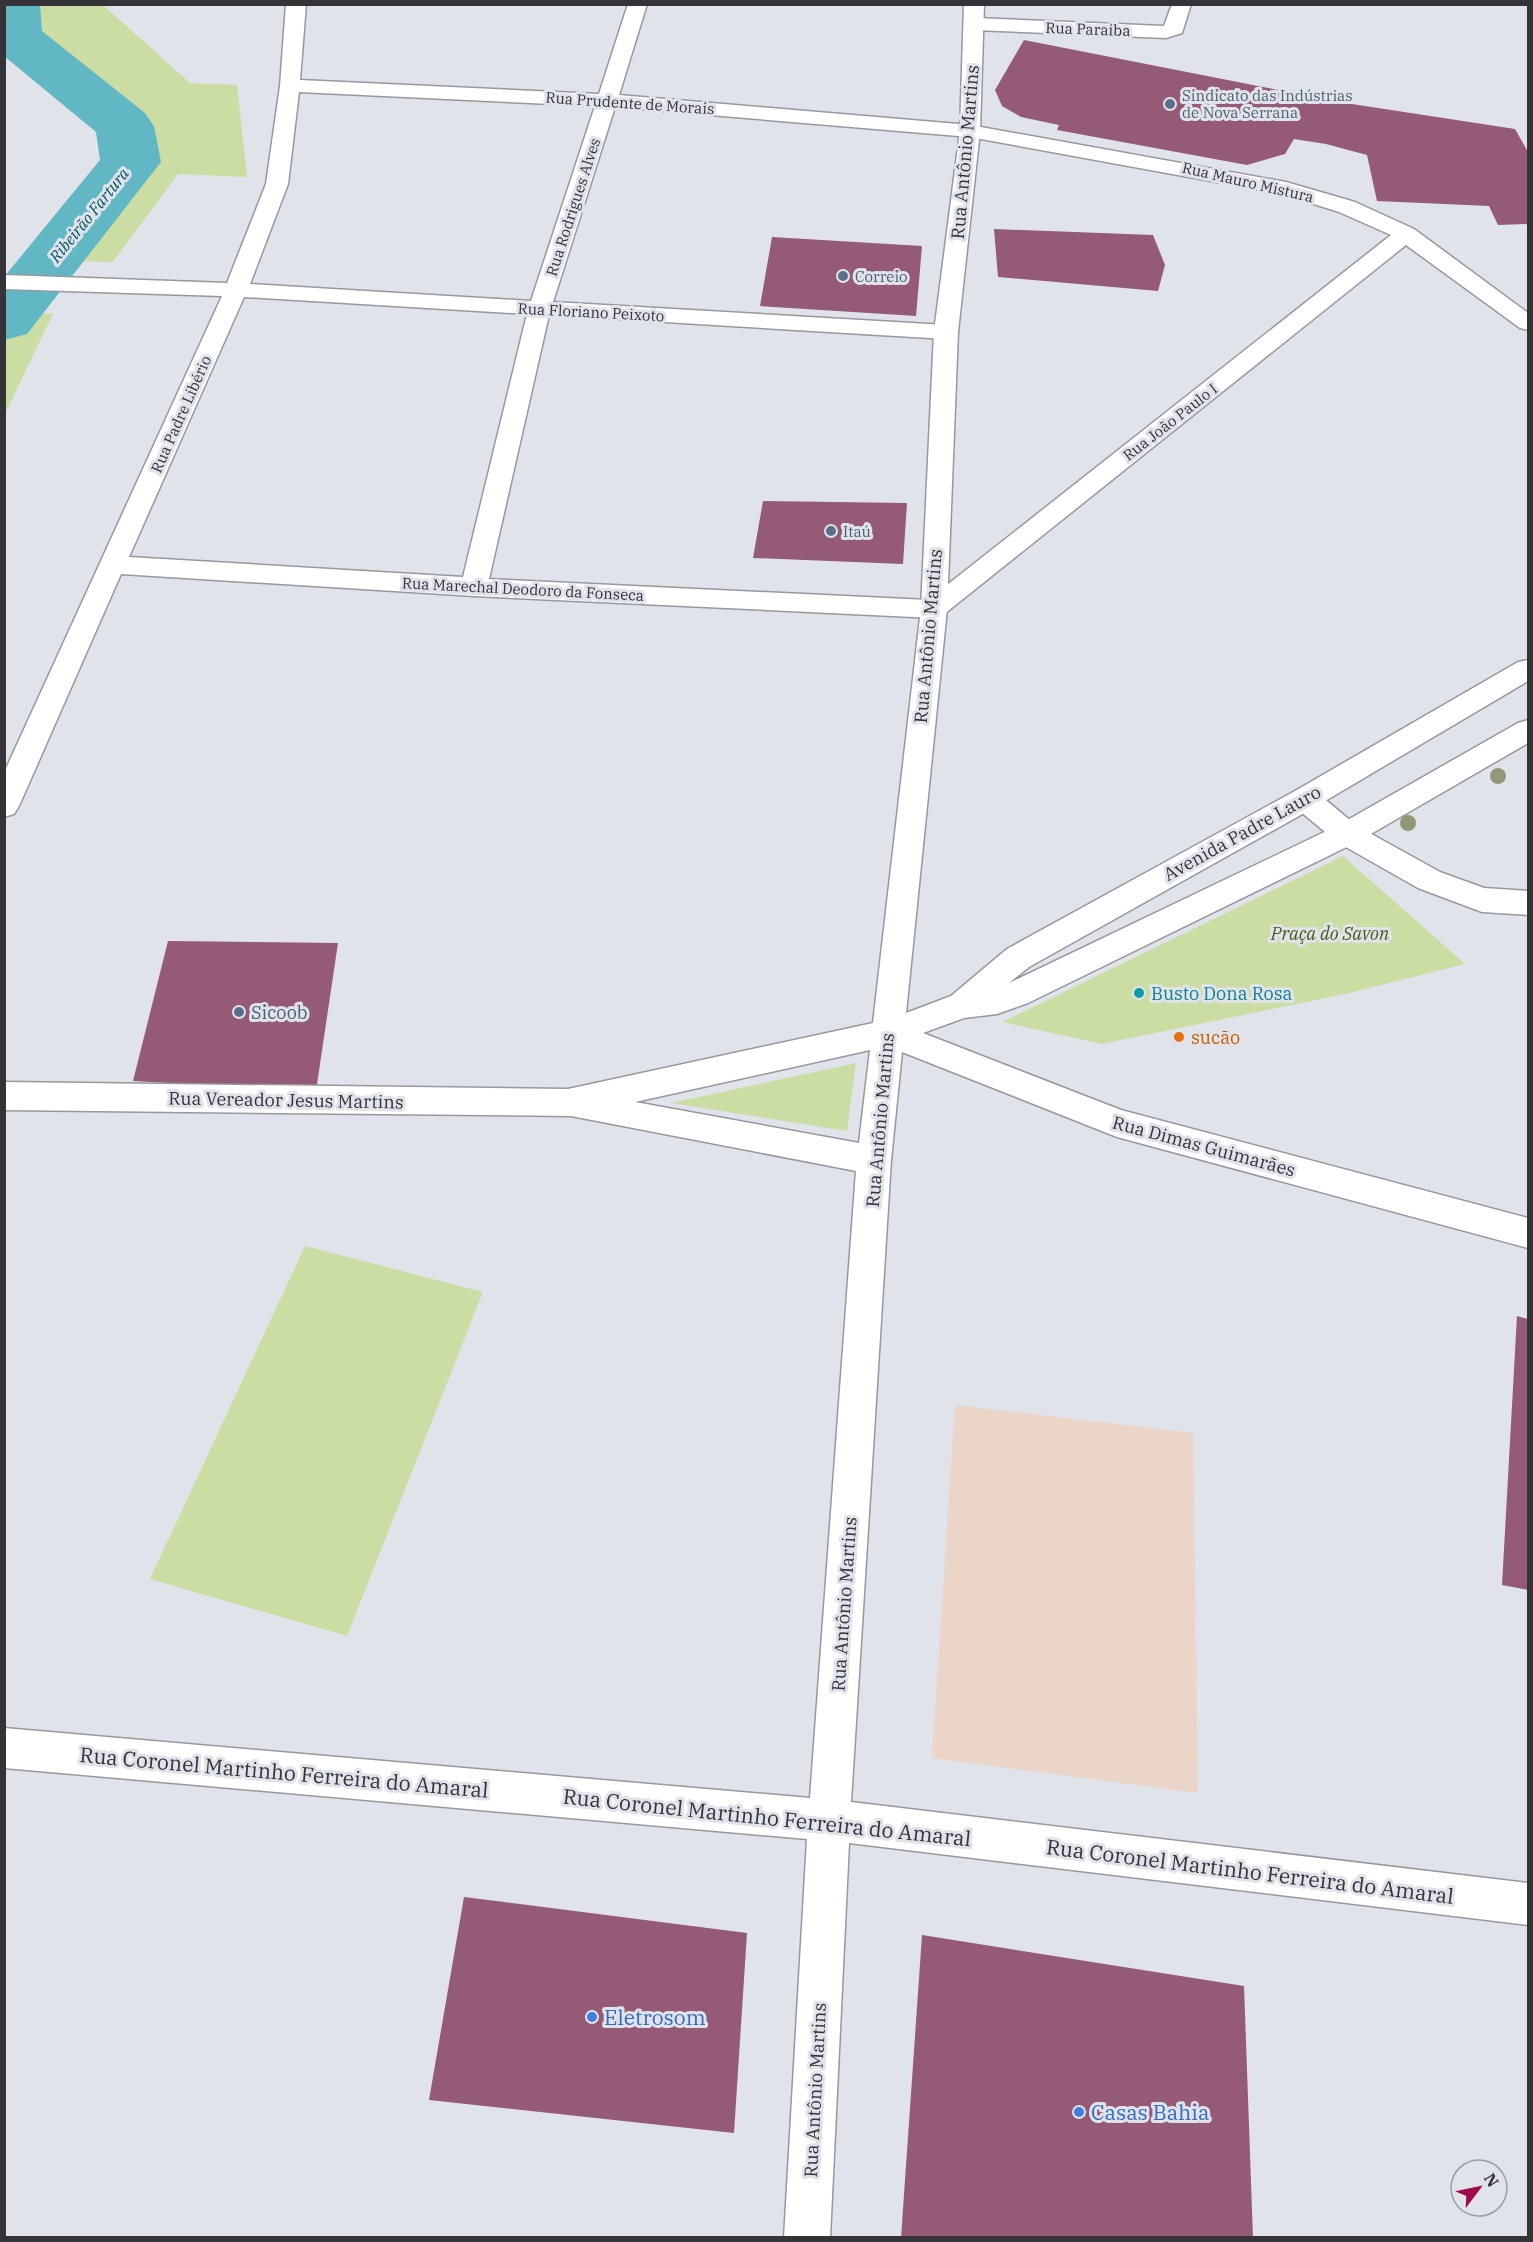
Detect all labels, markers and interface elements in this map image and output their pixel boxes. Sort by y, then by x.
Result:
street label: Rua Paraiba [1045,18,1131,40]
street label: Rua Antônio Martins [946,64,984,240]
place label: Sindicato das Indústrias de Nova Serrana [1182,86,1353,122]
street label: Rua Prudente de Morais [545,88,715,118]
marker: Sindicato das Indústrias de Nova Serrana [1163,97,1177,111]
street label: Rua Rodrigues Alves [542,136,604,278]
street label: Rua Mauro Mistura [1180,158,1316,206]
water label: Ribeirão Fartura [44,163,133,267]
place label: Correio [855,267,908,286]
marker: Correio [836,269,850,283]
street label: Rua Floriano Peixoto [517,299,665,325]
street label: Rua Padre Libério [147,352,215,476]
street label: Rua João Paulo I [1119,379,1221,465]
place label: Itaú [843,522,871,541]
marker: Itaú [824,524,838,538]
street label: Rua Antônio Martins [909,548,947,724]
street label: Rua Marechal Deodoro da Fonseca [401,573,645,605]
street label: Avenida Padre Lauro [1159,780,1325,886]
park label: Praça do Savon [1270,922,1390,945]
place label: Busto Dona Rosa [1151,982,1292,1005]
marker: Busto Dona Rosa [1132,986,1146,1000]
place label: Sicoob [251,1001,308,1024]
marker: Sicoob [232,1005,246,1019]
place label: sucão [1191,1026,1240,1049]
marker: sucão [1172,1030,1186,1044]
street label: Rua Antônio Martins [861,1032,899,1208]
street label: Rua Vereador Jesus Martins [168,1086,404,1114]
street label: Rua Dimas Guimarães [1110,1111,1298,1181]
street label: Rua Antônio Martins [826,1516,862,1692]
street label: Rua Coronel Martinho Ferreira do Amaral [78,1740,490,1804]
street label: Rua Coronel Martinho Ferreira do Amaral [562,1782,972,1852]
street label: Rua Coronel Martinho Ferreira do Amaral [1045,1832,1455,1910]
street label: Rua Antônio Martins [799,2002,831,2178]
place label: Eletrosom [604,2003,706,2031]
marker: Eletrosom [585,2010,599,2024]
place label: Casas Bahia [1091,2098,1209,2126]
marker: Casas Bahia [1072,2105,1086,2119]
north arrow [1449,2158,1509,2218]
text: N [1480,2169,1504,2191]

